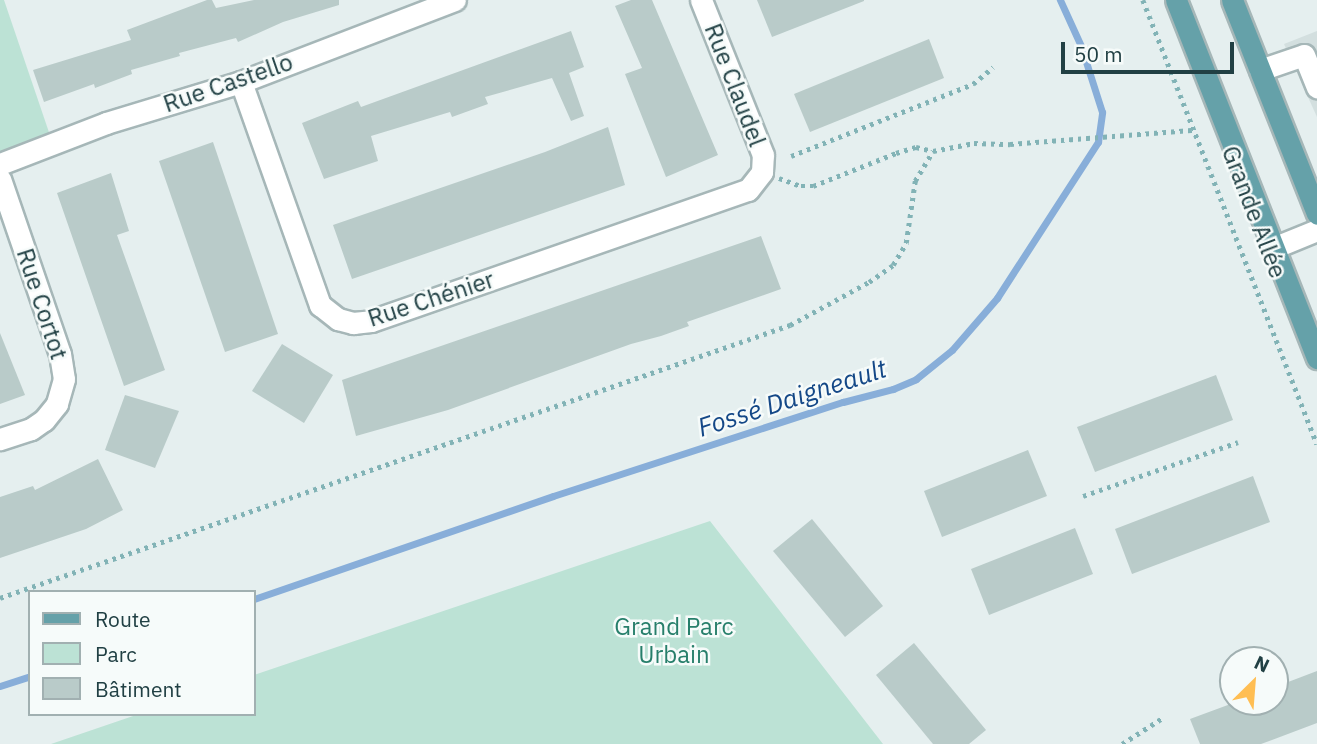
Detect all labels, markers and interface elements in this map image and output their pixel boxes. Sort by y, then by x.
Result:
street label: Rue Claudel [698,19,772,151]
scale bar [1065,28,1238,72]
text: 50 m [1074,40,1123,68]
street label: Rue Castello [160,47,296,119]
street label: Grande Allée [1216,142,1292,282]
street label: Rue Cortot [10,245,74,363]
street label: Rue Chénier [364,265,498,333]
water label: Fossé Daigneault [694,353,890,443]
legend [28,590,256,716]
text: Route [95,605,151,633]
park label: Grand Parc Urbain [614,613,734,669]
text: Parc [95,640,137,668]
north arrow [1219,646,1289,716]
text: N [1251,650,1273,678]
text: Bâtiment [95,675,182,703]

